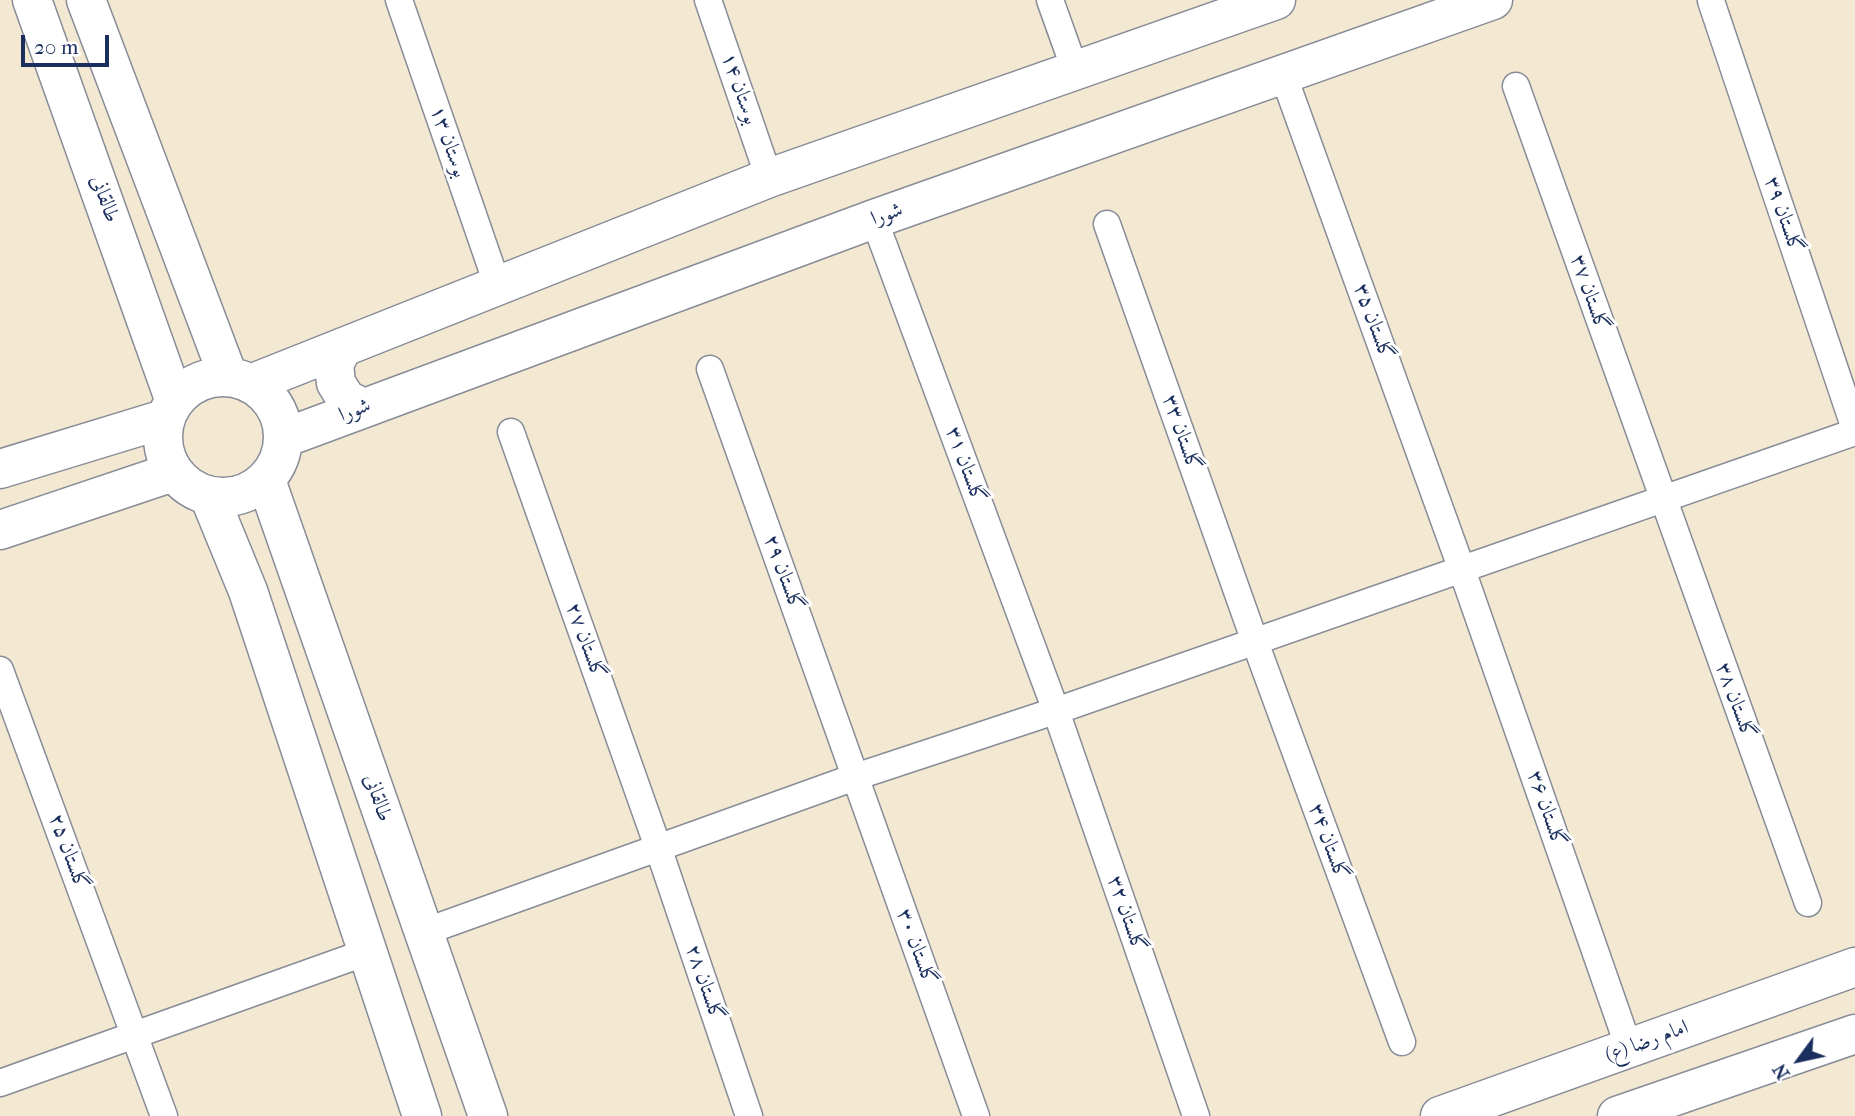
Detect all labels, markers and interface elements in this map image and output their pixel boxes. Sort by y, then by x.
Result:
scale bar [24,21,112,65]
text: 20 m [34,35,78,59]
street label: بوستان ۱۴ [715,50,763,128]
street label: بوستان ۱۳ [424,103,472,181]
street label: طالقانی [84,172,124,226]
street label: گلستان ۳۹ [1758,173,1808,257]
street label: شورا [868,198,906,232]
street label: گلستان ۳۷ [1564,251,1614,335]
street label: گلستان ۳۵ [1348,280,1398,364]
street label: گلستان ۳۳ [1156,391,1206,475]
street label: شورا [335,393,375,429]
street label: گلستان ۳۱ [940,423,990,507]
street label: گلستان ۲۹ [758,531,808,615]
street label: گلستان ۲۷ [560,599,610,683]
street label: گلستان ۳۸ [1710,659,1760,743]
street label: گلستان ۳۶ [1521,767,1571,851]
street label: طالقانی [357,771,397,825]
street label: گلستان ۳۴ [1303,800,1353,884]
street label: گلستان ۲۵ [43,810,93,894]
street label: گلستان ۳۲ [1101,872,1151,956]
street label: گلستان ۳۰ [891,905,941,989]
street label: گلستان ۲۸ [679,941,729,1025]
street label: امام رضا (ع) [1602,1015,1692,1069]
north arrow [1764,1025,1834,1095]
text: N [1768,1059,1795,1083]

